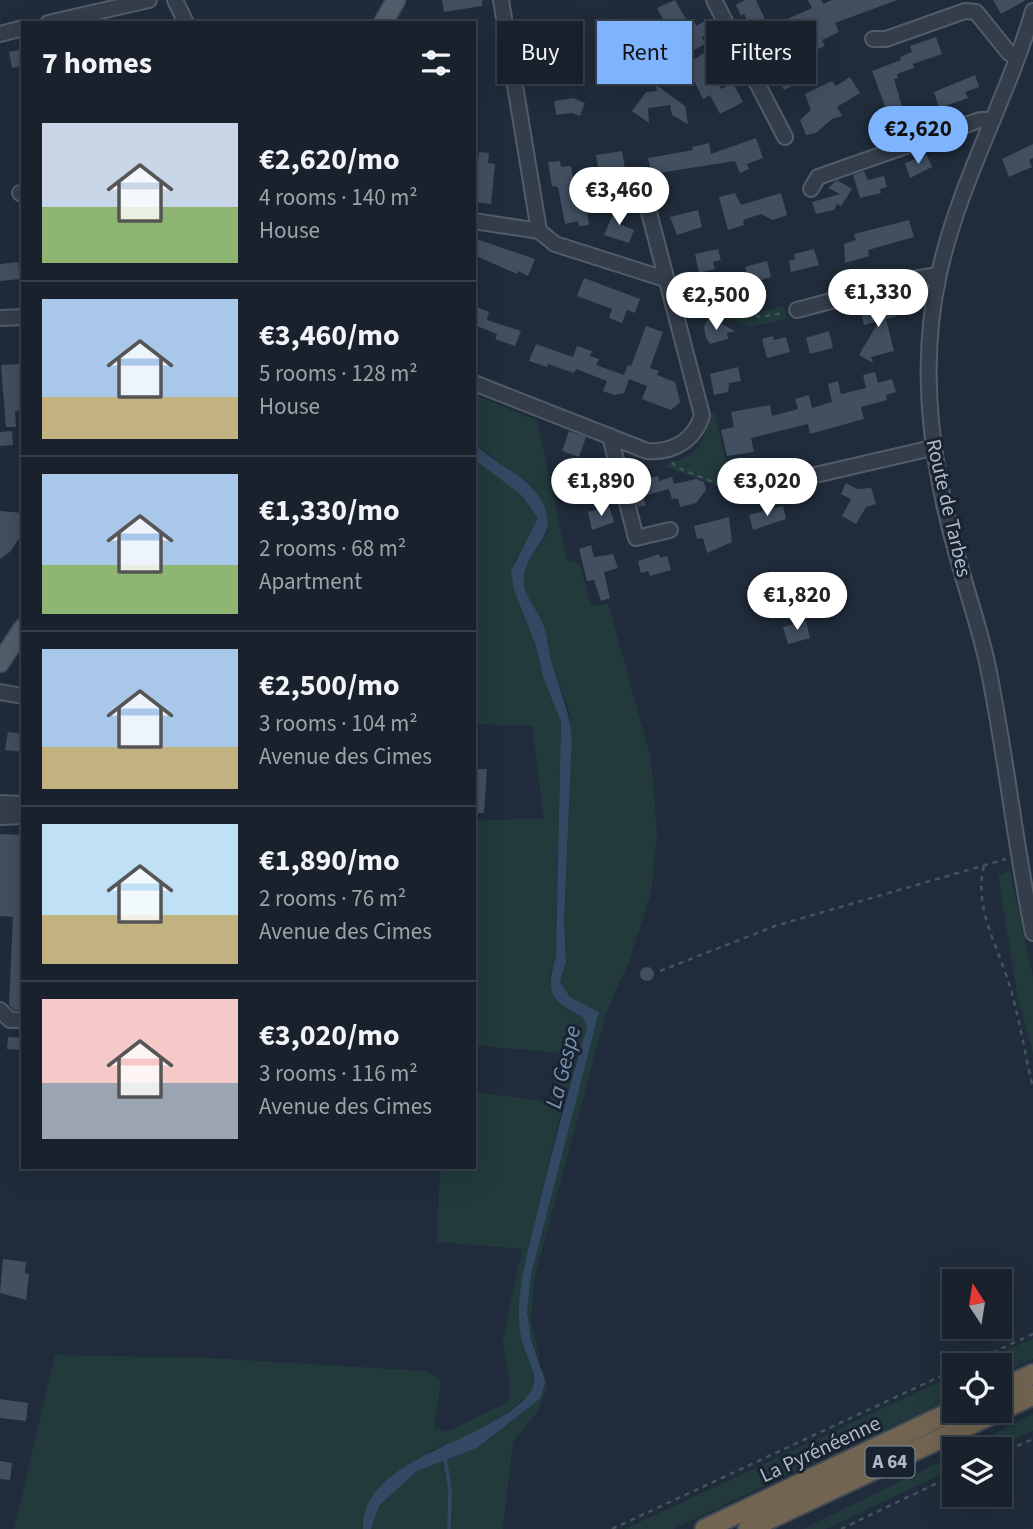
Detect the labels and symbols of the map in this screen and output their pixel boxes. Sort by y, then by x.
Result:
pin: €2,620 [861,106,975,166]
pin: €3,460 [562,168,676,227]
pin: €1,330 [821,270,935,329]
pin: €2,500 [659,272,773,332]
street label: Route de Tarbes [919,436,979,580]
pin: €1,890 [544,458,658,518]
pin: €3,020 [710,458,824,518]
pin: €1,820 [740,572,854,632]
water label: La Gespe [537,1022,589,1112]
north arrow [942,1269,1012,1339]
street label: La Pyrénéenne [755,1408,885,1490]
road number: A 64 [866,1446,914,1478]

